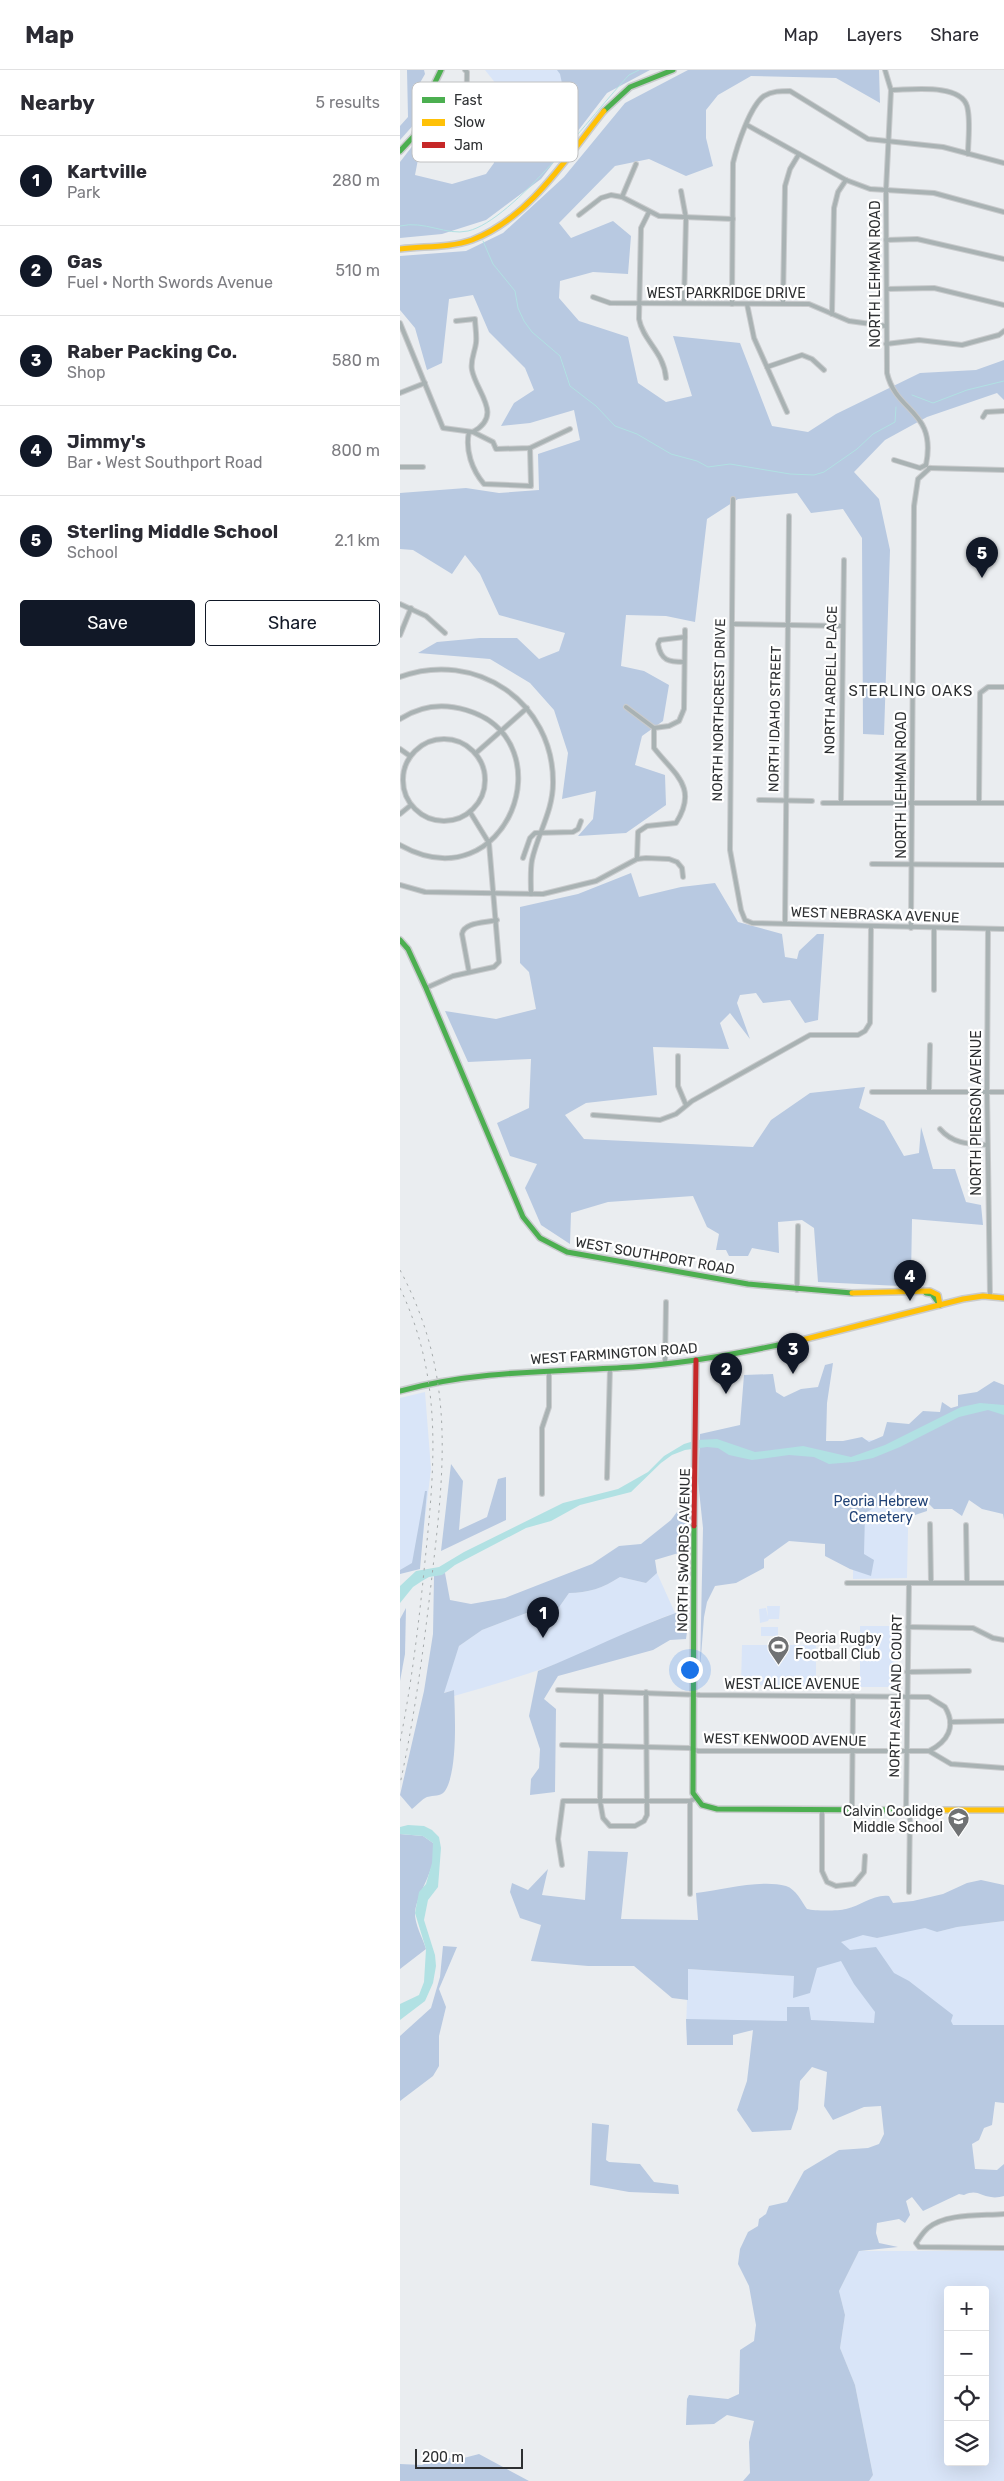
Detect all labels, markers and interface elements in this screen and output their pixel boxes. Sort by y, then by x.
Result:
text: Map [25,21,74,49]
text: Map [784,24,819,46]
text: Layers [847,24,902,46]
text: Share [930,24,979,46]
legend [412,82,578,162]
text: Nearby [20,90,95,115]
text: Fast [454,92,483,109]
text: 5 results [316,93,380,112]
text: Slow [454,114,485,131]
text: Jam [454,137,483,154]
text: Kartville [67,160,147,183]
text: 1 [32,171,40,190]
text: 280 m [332,171,380,190]
text: Park [67,183,100,202]
street label: NORTH LEHMAN ROAD [867,200,884,348]
text: Gas [67,250,102,273]
text: 2 [31,261,41,280]
text: 510 m [336,261,380,280]
text: Fuel · North Swords Avenue [67,273,273,292]
street label: WEST PARKRIDGE DRIVE [646,285,806,302]
text: Raber Packing Co. [67,340,237,363]
text: 3 [31,351,41,370]
text: 580 m [332,351,380,370]
text: Shop [67,363,105,382]
text: Jimmy's [67,430,146,453]
text: 4 [31,441,41,460]
text: 800 m [331,441,380,460]
text: Bar · West Southport Road [67,453,263,472]
text: Sterling Middle School [67,520,278,543]
text: 5 [31,531,41,550]
text: 2.1 km [334,531,380,550]
pin: 5 [966,537,998,578]
text: School [67,543,118,562]
button: Save [20,600,195,646]
button: Share [205,600,380,646]
street label: NORTH ARDELL PLACE [821,605,841,755]
street label: NORTH NORTHCREST DRIVE [709,618,729,802]
street label: NORTH IDAHO STREET [765,646,785,792]
district label: STERLING OAKS [849,682,973,700]
street label: NORTH LEHMAN ROAD [893,711,910,859]
street label: WEST NEBRASKA AVENUE [790,904,960,926]
street label: NORTH PIERSON AVENUE [968,1030,985,1196]
street label: WEST SOUTHPORT ROAD [574,1234,736,1278]
pin: 4 [894,1260,926,1301]
pin: 3 [777,1333,809,1374]
street label: WEST FARMINGTON ROAD [530,1340,698,1368]
pin: 2 [710,1353,742,1394]
street label: NORTH SWORDS AVENUE [674,1468,694,1632]
park label: Peoria Hebrew Cemetery [834,1493,928,1526]
pin: 1 [527,1597,559,1638]
street label: NORTH ASHLAND COURT [886,1614,906,1778]
place label: Peoria Rugby Football Club [795,1630,882,1663]
sports icon: Peoria Rugby Football Club [767,1634,791,1665]
your location [677,1657,703,1683]
street label: WEST ALICE AVENUE [724,1676,860,1693]
street label: WEST KENWOOD AVENUE [703,1730,867,1750]
place label: Calvin Coolidge Middle School [843,1803,943,1836]
school or university icon: Calvin Coolidge Middle School [947,1807,971,1838]
map controls [944,2286,989,2466]
button: + [944,2286,989,2331]
button: − [944,2331,989,2376]
button: locate [944,2376,989,2421]
button: layers [944,2421,989,2466]
scale bar [415,2446,522,2469]
text: 200 m [422,2449,464,2466]

